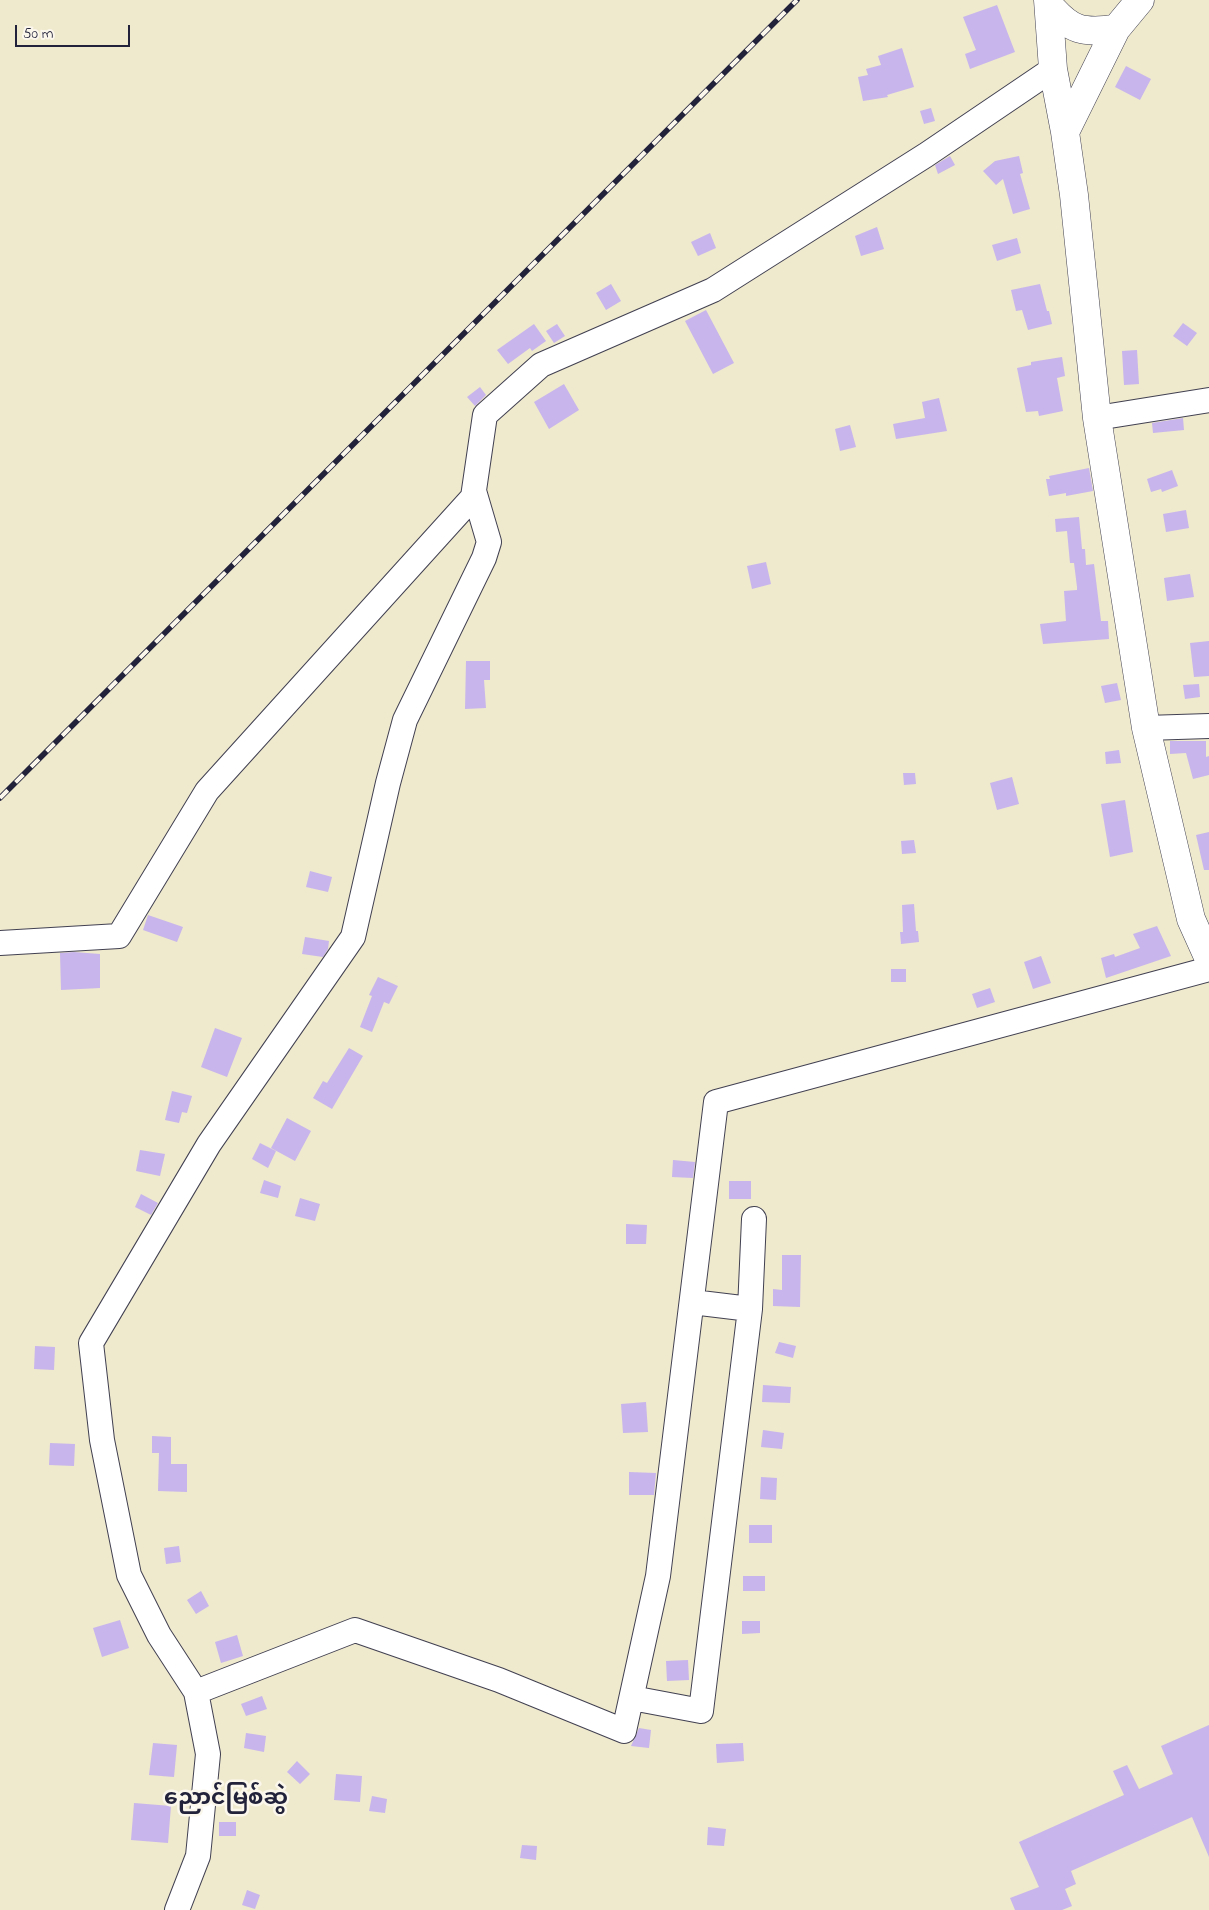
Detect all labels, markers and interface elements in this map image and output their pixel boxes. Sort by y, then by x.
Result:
scale bar [18,15,132,47]
text: 50 m [23,23,53,45]
district label: ညောင်မြစ်ဆွဲ [164,1787,288,1813]

